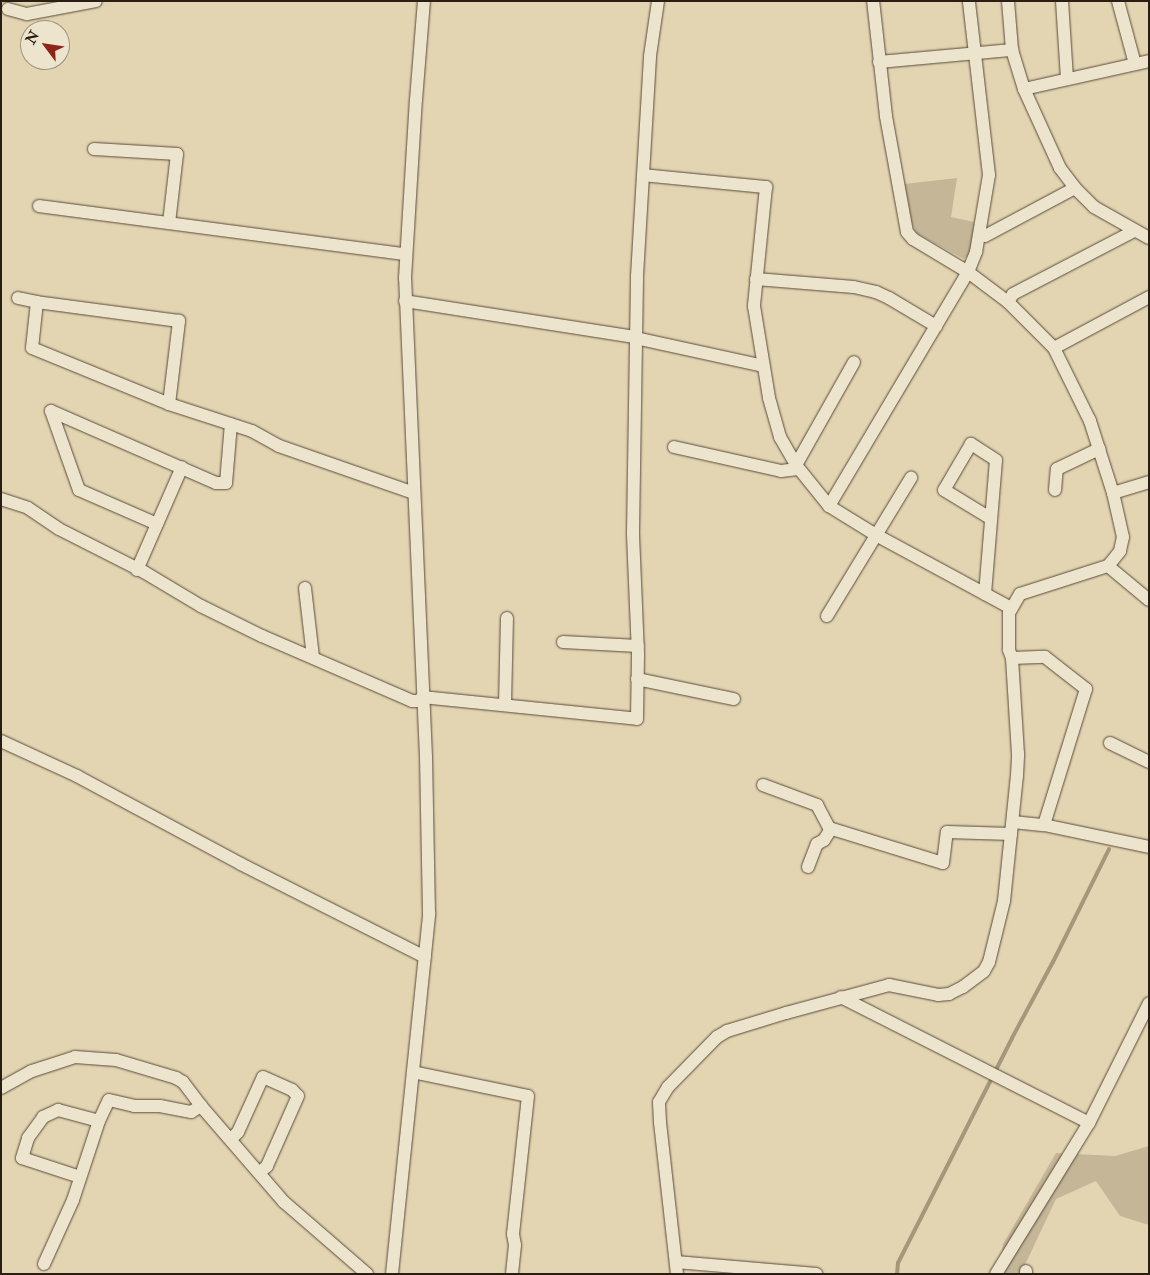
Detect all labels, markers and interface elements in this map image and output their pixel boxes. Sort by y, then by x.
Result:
north arrow [20,20,70,70]
text: N [22,28,43,47]

